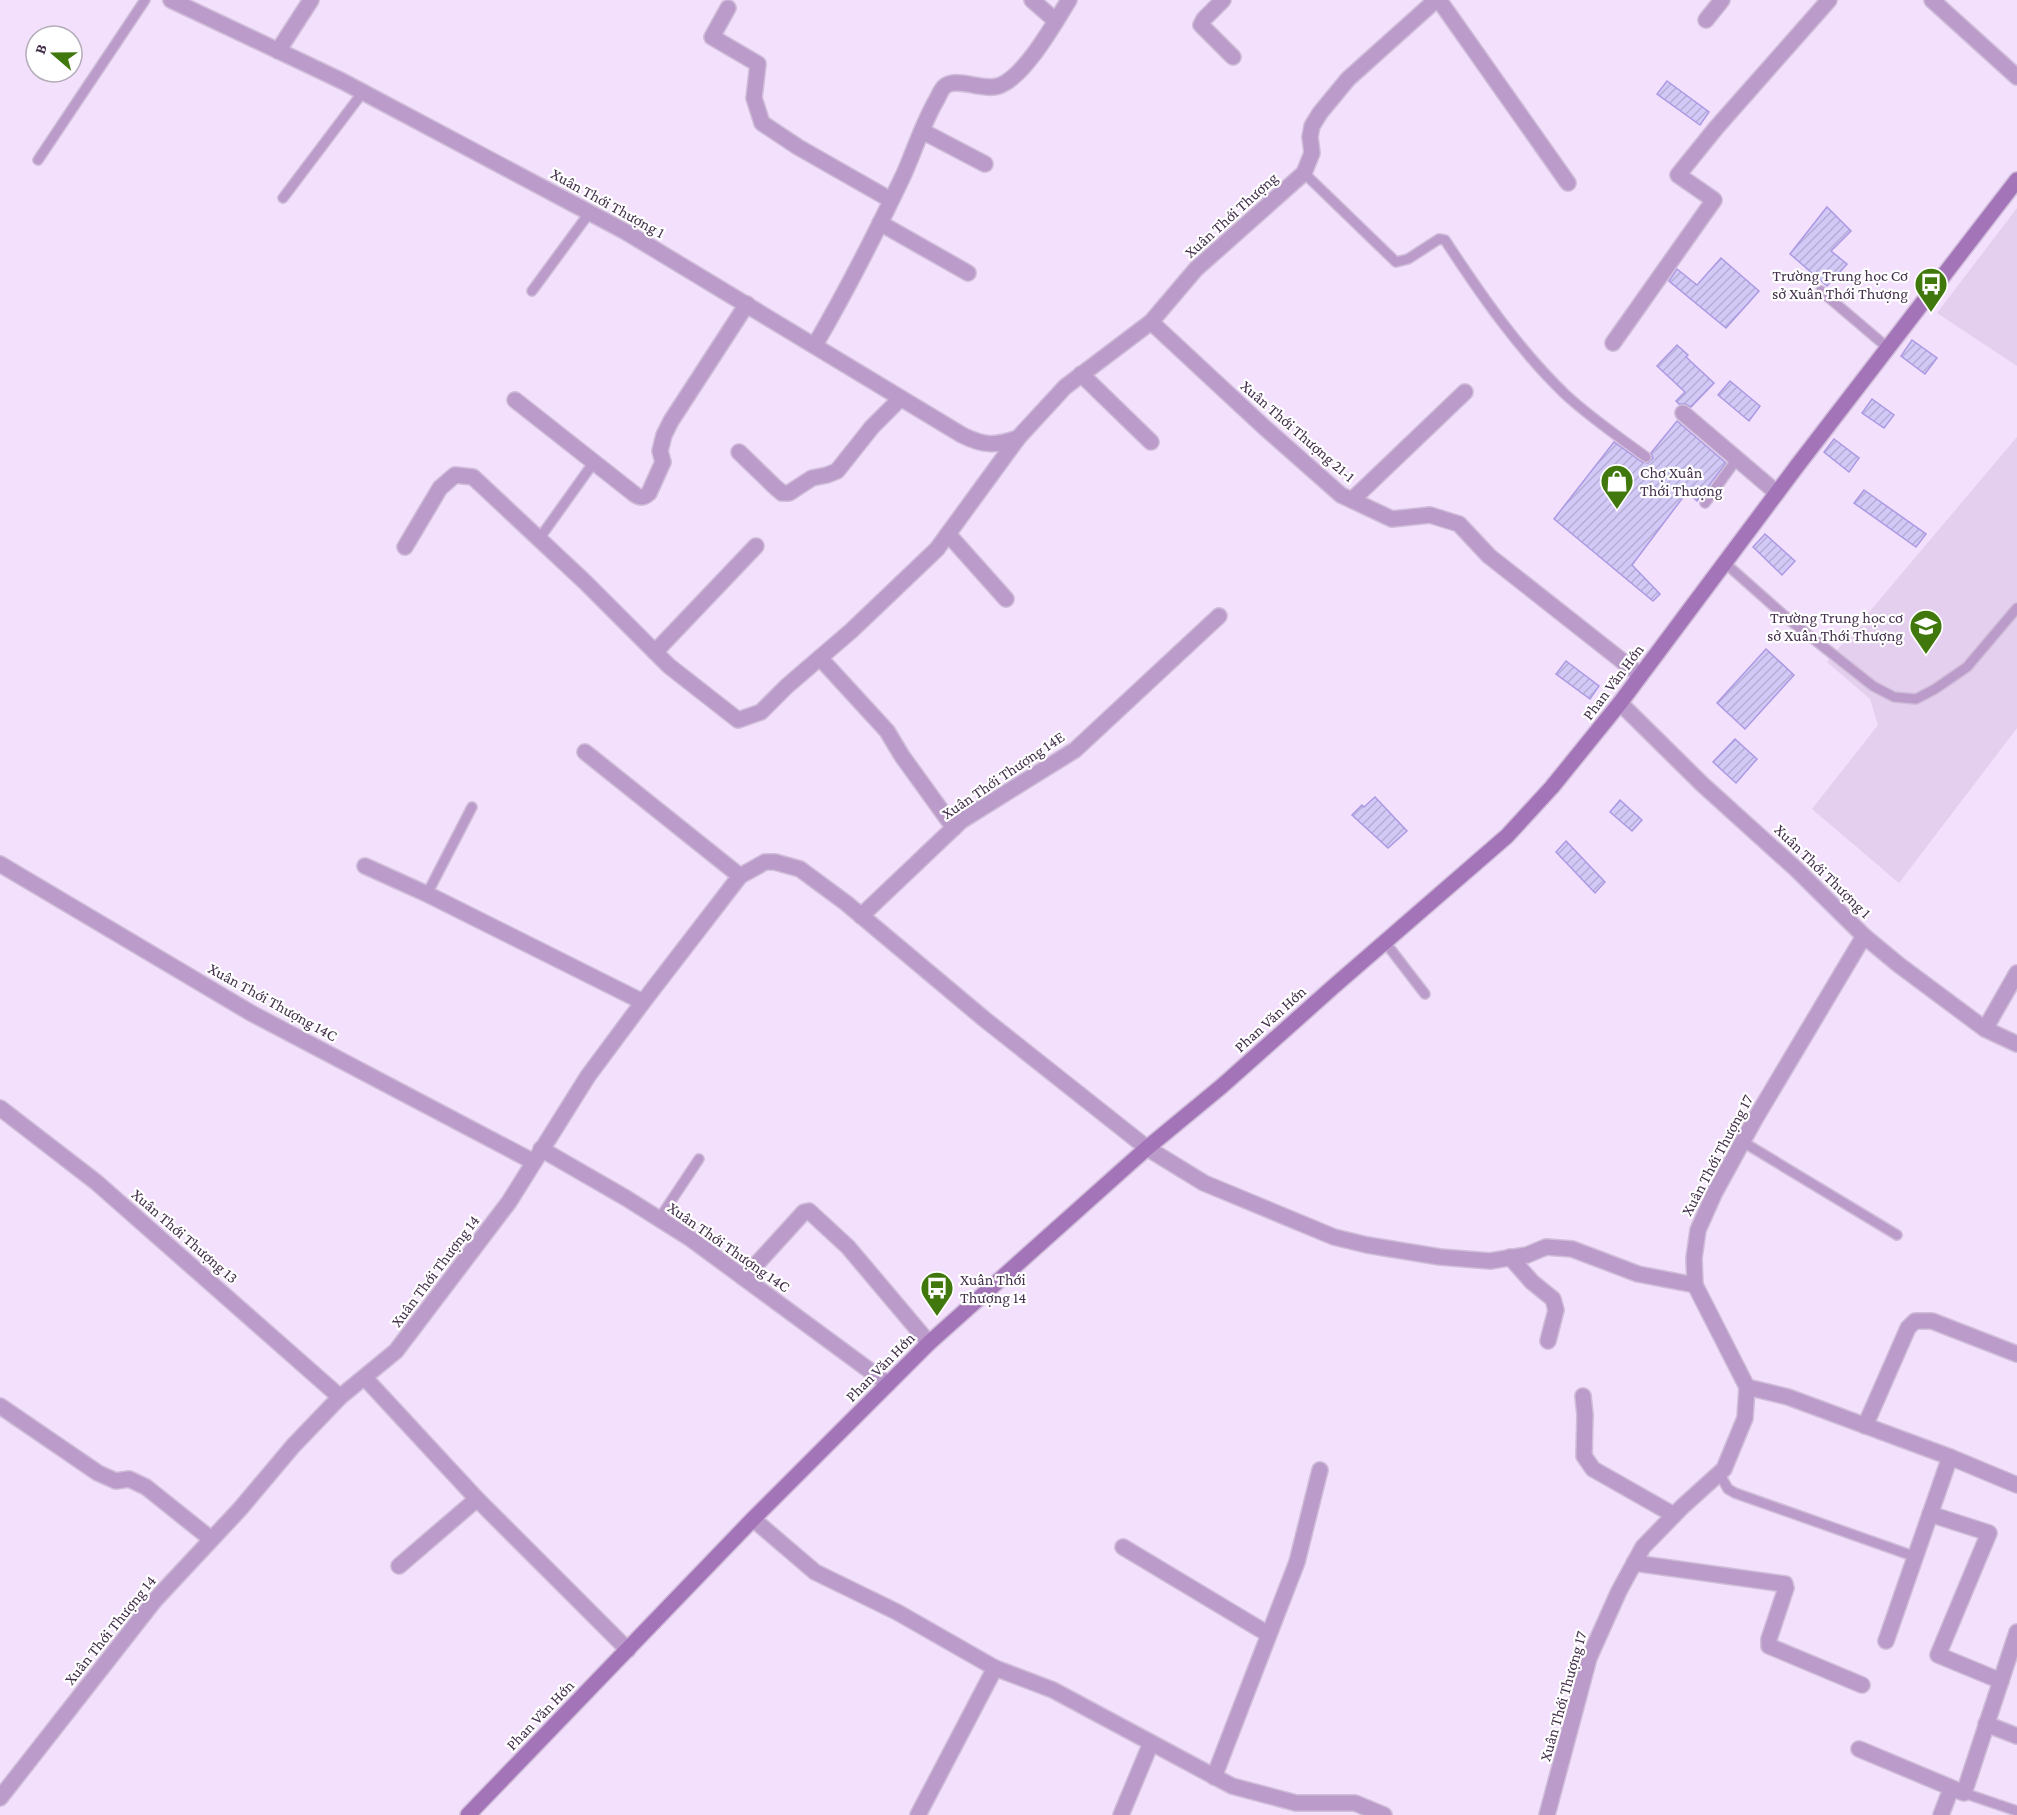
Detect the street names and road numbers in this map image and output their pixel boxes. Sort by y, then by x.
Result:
street label: Xuân Thới Thượng 1 [548,165,668,242]
street label: Xuân Thới Thượng [1181,169,1282,262]
street label: Xuân Thới Thượng 21-1 [1237,377,1359,486]
street label: Phan Văn Hớn [1579,641,1647,723]
street label: Xuân Thới Thượng 14E [939,728,1068,823]
street label: Xuân Thới Thượng 1 [1771,821,1875,922]
street label: Xuân Thới Thượng 14C [205,959,340,1045]
street label: Phan Văn Hớn [1231,982,1309,1055]
street label: Xuân Thới Thượng 17 [1678,1091,1757,1219]
street label: Xuân Thới Thượng 13 [128,1185,241,1287]
street label: Xuân Thới Thượng 14C [664,1199,793,1296]
street label: Xuân Thới Thượng 14 [388,1212,483,1331]
street label: Phan Văn Hớn [842,1329,918,1405]
street label: Xuân Thới Thượng 14 [61,1572,160,1689]
street label: Xuân Thới Thượng 17 [1536,1628,1591,1763]
street label: Phan Văn Hớn [503,1676,578,1753]

